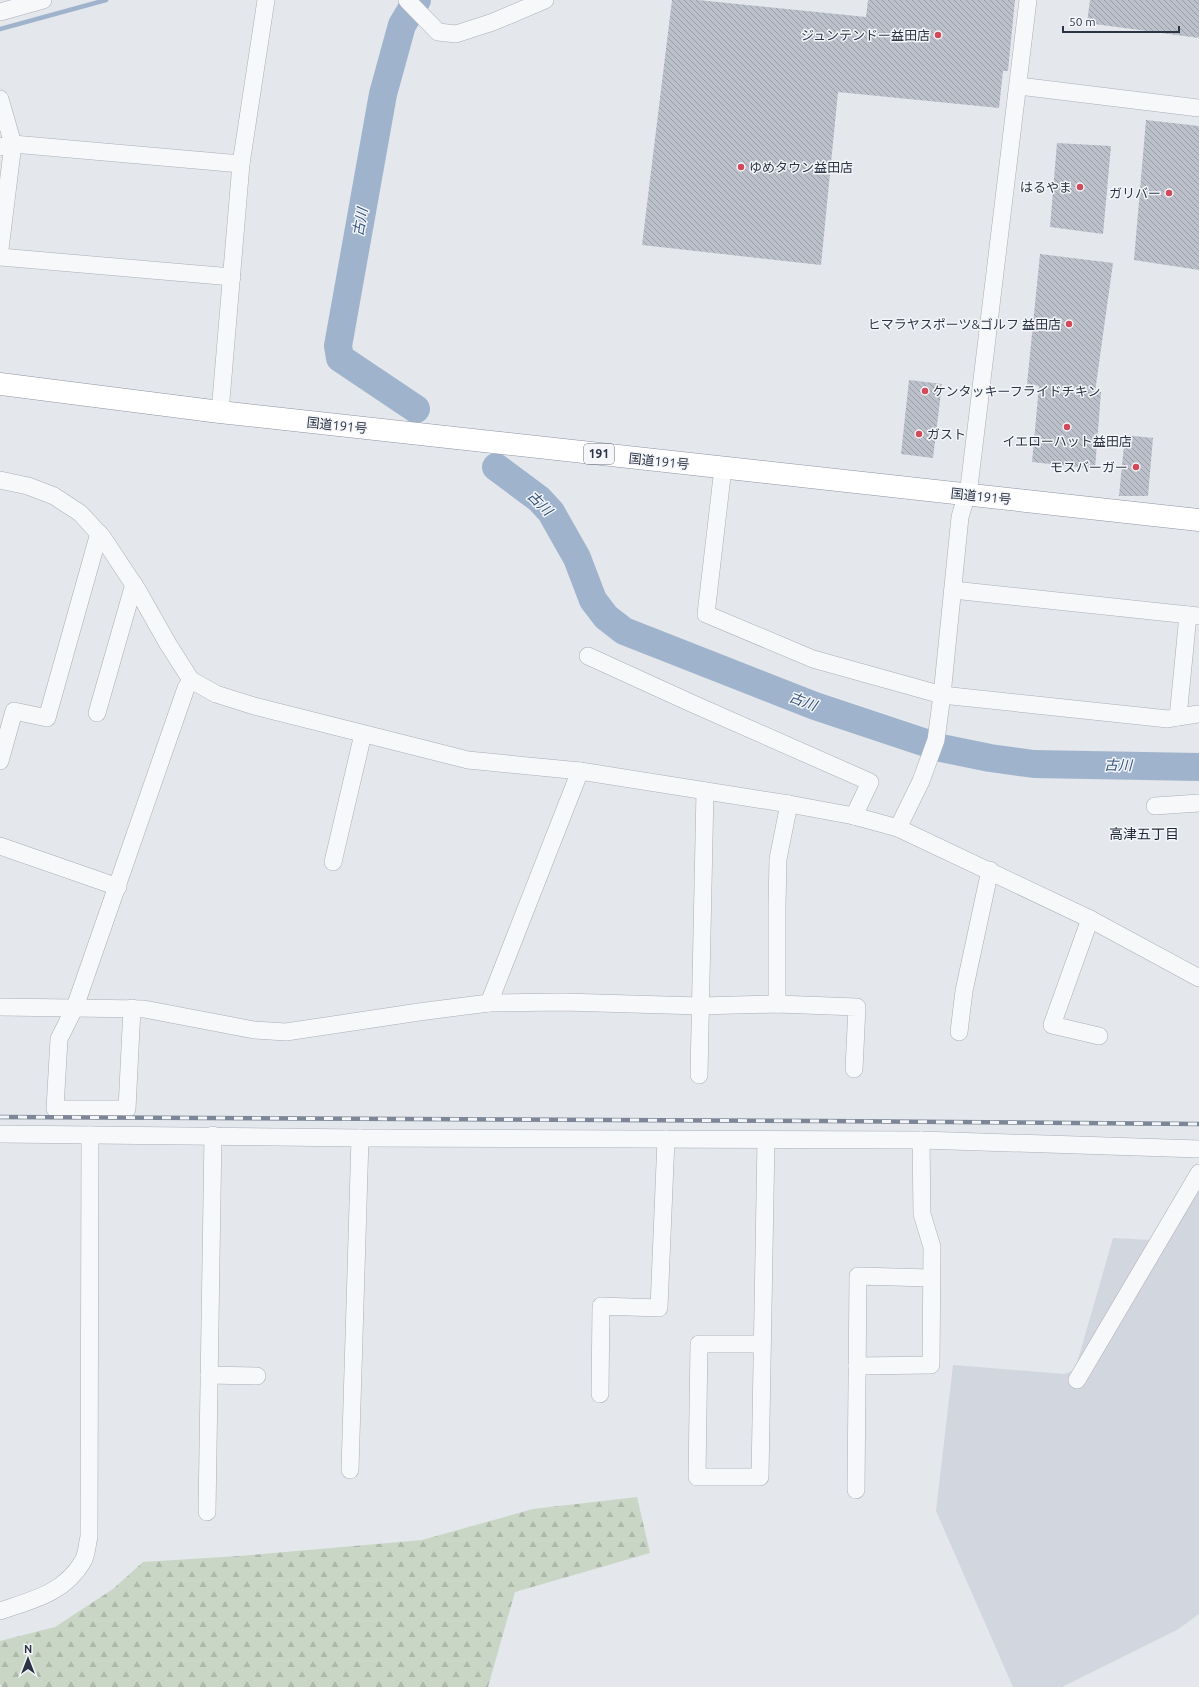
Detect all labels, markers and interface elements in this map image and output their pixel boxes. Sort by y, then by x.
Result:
scale bar [1063,8,1179,34]
text: 50 m [1069,15,1096,28]
place label: ジュンテンドー益田店 [801,28,930,42]
marker: ジュンテンドー益田店 [933,30,943,40]
place label: ゆめタウン益田店 [749,160,853,174]
marker: ゆめタウン益田店 [736,162,746,172]
place label: はるやま [1020,180,1072,194]
marker: はるやま [1075,182,1085,192]
place label: ガリバー [1109,186,1161,200]
marker: ガリバー [1164,188,1174,198]
water label: 古川 [350,205,371,237]
place label: ヒマラヤスポーツ&ゴルフ 益田店 [868,317,1061,331]
marker: ヒマラヤスポーツ&ゴルフ 益田店 [1064,319,1074,329]
place label: ケンタッキーフライドチキン [933,384,1100,398]
marker: ケンタッキーフライドチキン [920,386,930,396]
street label: 国道191号 [306,415,368,435]
marker: イエローハット益田店 [1062,422,1072,432]
place label: ガスト [927,427,966,441]
marker: ガスト [914,429,924,439]
place label: イエローハット益田店 [1002,434,1132,448]
road number: 191 [584,444,614,464]
street label: 国道191号 [628,451,690,471]
place label: モスバーガー [1050,460,1128,474]
marker: モスバーガー [1131,462,1141,472]
street label: 国道191号 [950,486,1012,506]
water label: 古川 [524,487,557,520]
water label: 古川 [787,689,821,714]
water label: 古川 [1104,757,1134,773]
district label: 高津五丁目 [1109,826,1179,842]
north arrow [8,1639,48,1679]
text: N [24,1643,32,1655]

